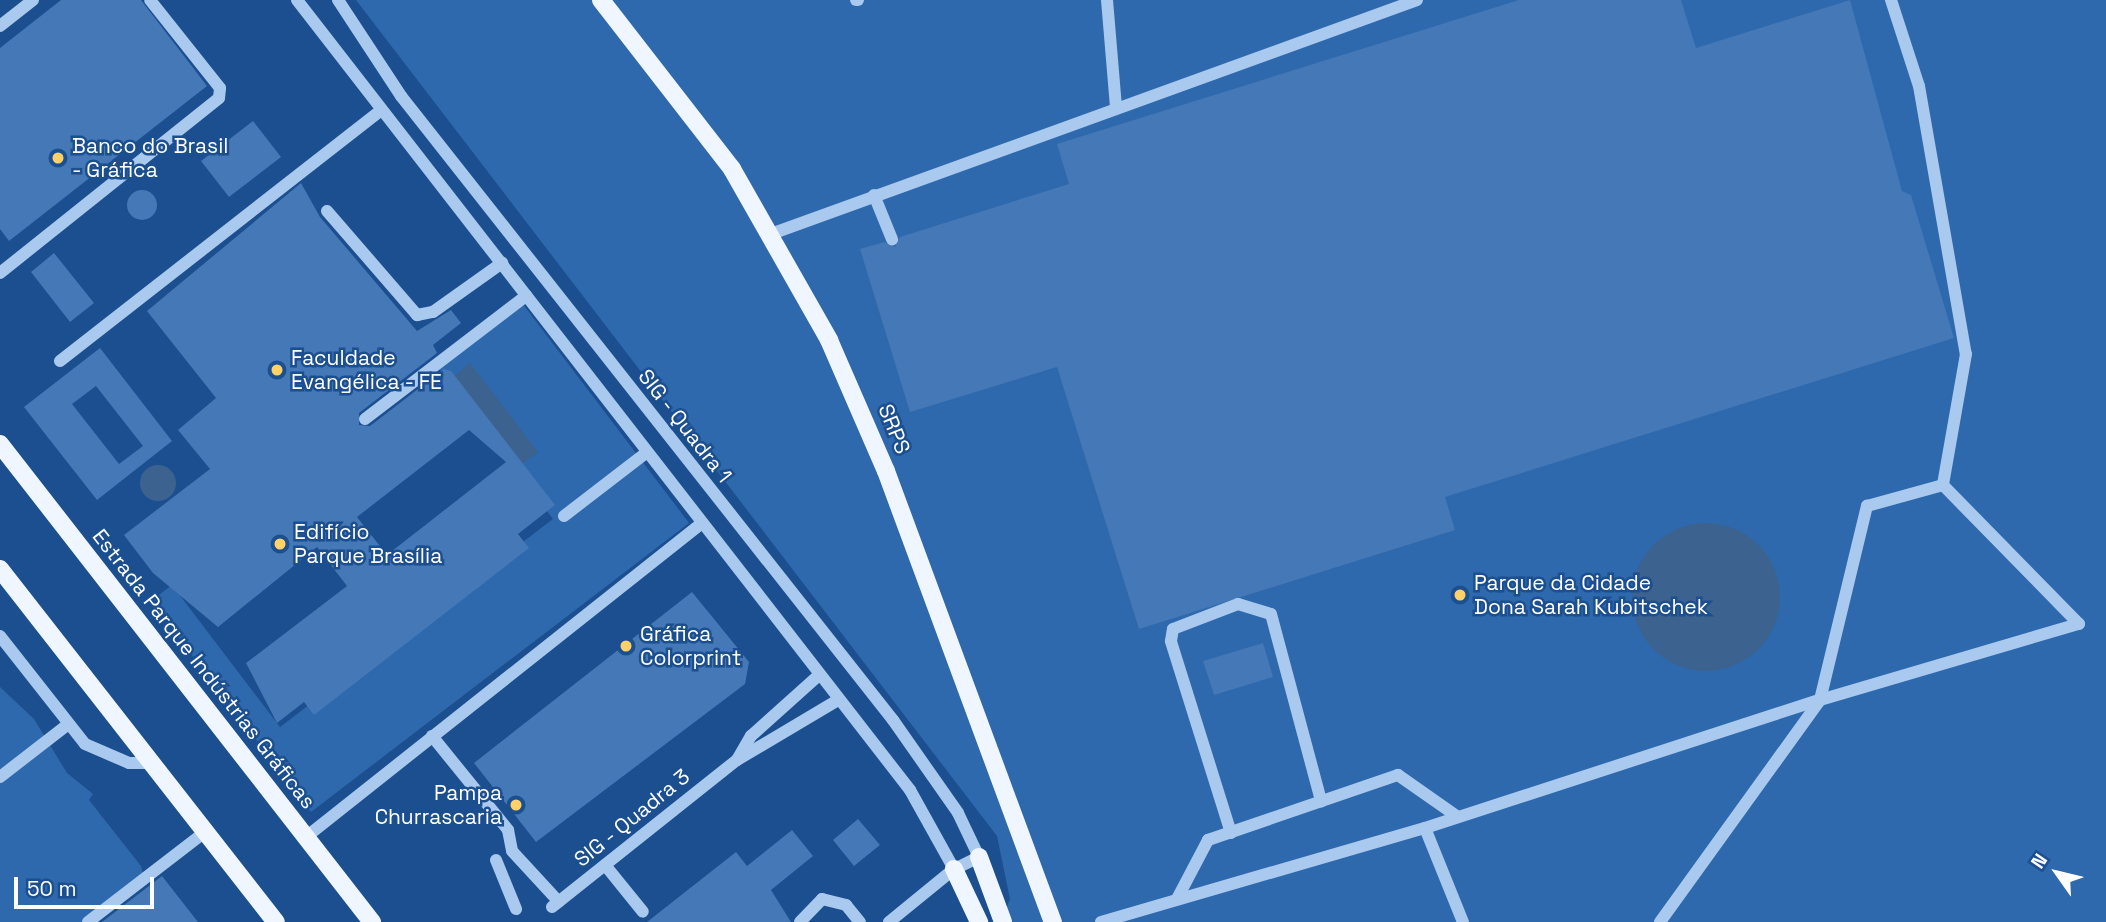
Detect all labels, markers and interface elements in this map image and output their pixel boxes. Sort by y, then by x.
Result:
place label: Banco do Brasil - Gráfica [72,133,228,183]
marker: Banco do Brasil - Gráfica [50,150,66,166]
place label: Faculdade Evangélica - FE [291,345,443,395]
marker: Faculdade Evangélica - FE [269,362,285,378]
street label: SIG - Quadra 1 [633,364,737,488]
street label: SRPS [873,400,915,458]
place label: Edifício Parque Brasília [294,519,442,569]
street label: Estrada Parque Indústrias Gráficas [87,524,321,814]
marker: Edifício Parque Brasília [272,536,288,552]
place label: Parque da Cidade Dona Sarah Kubitschek [1474,570,1708,620]
marker: Parque da Cidade Dona Sarah Kubitschek [1452,587,1468,603]
place label: Gráfica Colorprint [640,621,741,671]
marker: Gráfica Colorprint [618,638,634,654]
street label: SIG - Quadra 3 [569,763,695,873]
place label: Pampa Churrascaria [375,780,502,830]
marker: Pampa Churrascaria [508,797,524,813]
north arrow [2022,838,2092,908]
text: N [2025,849,2053,873]
scale bar [18,862,158,906]
text: 50 m [27,875,77,902]

